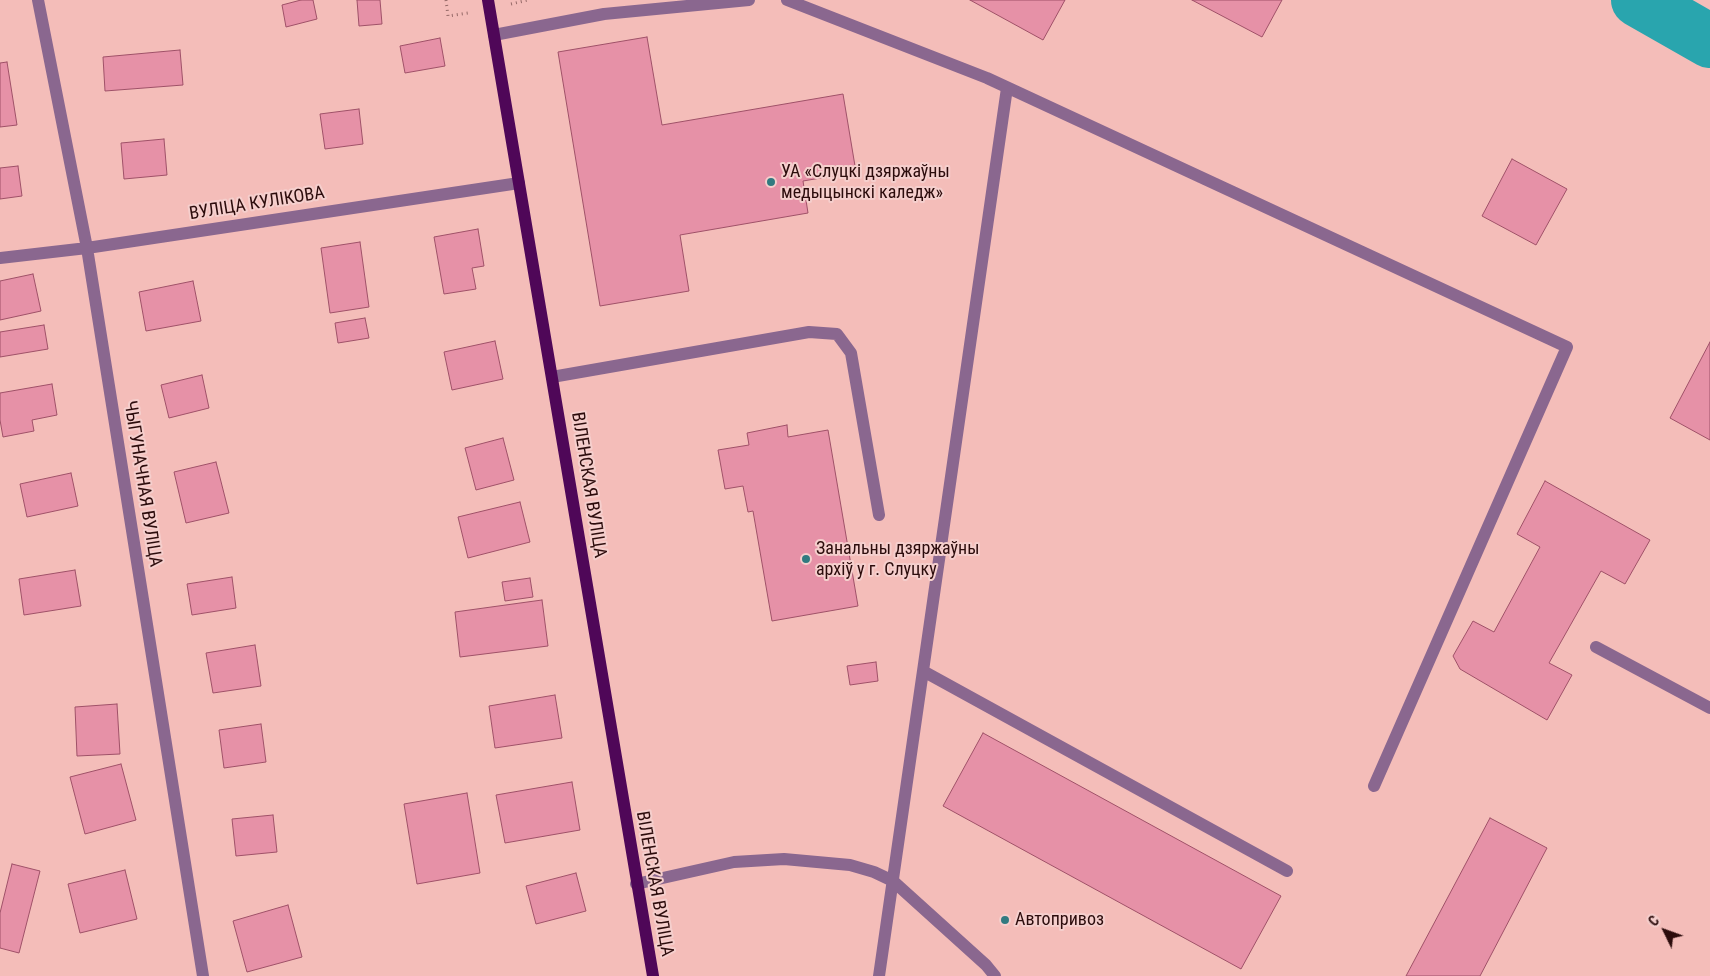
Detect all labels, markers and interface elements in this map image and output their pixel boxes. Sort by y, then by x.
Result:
place label: УА «Слуцкі дзяржаўны медыцынскі каледж» [781,161,950,203]
marker: УА «Слуцкі дзяржаўны медыцынскі каледж» [765,176,777,188]
street label: ВУЛІЦА КУЛІКОВА [188,183,326,225]
street label: ЧЫГУНАЧНАЯ ВУЛІЦА [118,399,166,569]
street label: ВІЛЕНСКАЯ ВУЛІЦА [566,411,610,559]
place label: Занальны дзяржаўны архіў у г. Слуцку [816,538,979,580]
marker: Занальны дзяржаўны архіў у г. Слуцку [800,553,812,565]
street label: ВІЛЕНСКАЯ ВУЛІЦА [631,810,677,958]
north arrow [1640,906,1690,956]
place label: Автопривоз [1015,909,1104,931]
text: С [1645,913,1662,929]
marker: Автопривоз [999,914,1011,926]

